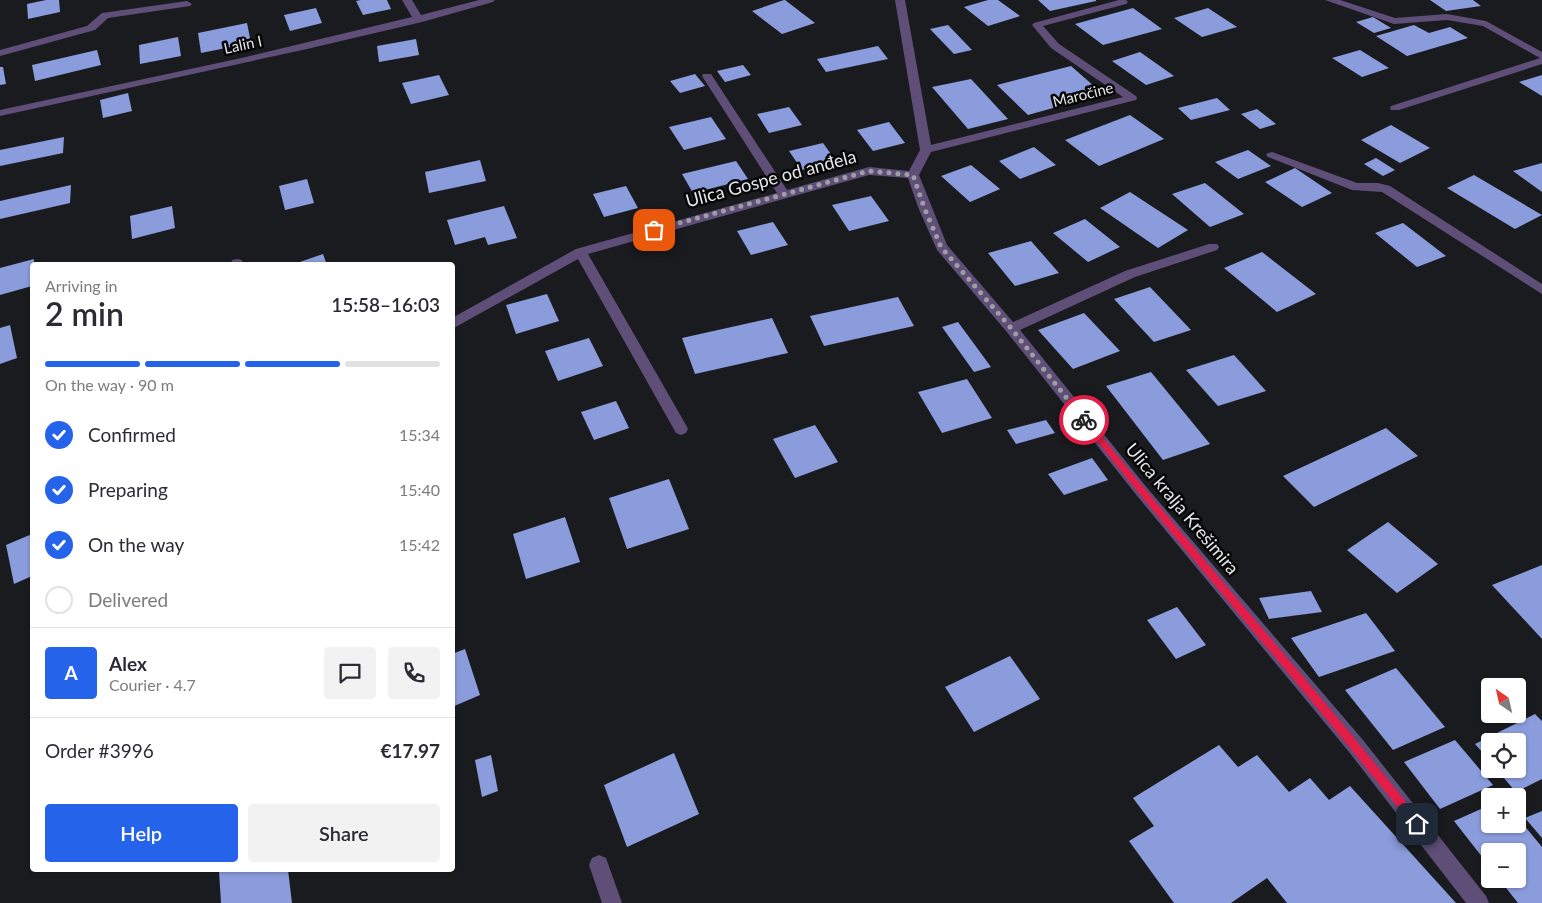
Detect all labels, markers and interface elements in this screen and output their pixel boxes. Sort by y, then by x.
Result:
street label: Lalin I [222,31,264,57]
street label: Maročine [1051,78,1115,110]
street label: Ulica Gospe od anđela [683,145,858,211]
pin [633,209,675,251]
icon: bag [640,216,668,244]
text: Arriving in [45,276,118,295]
text: 15:58–16:03 [331,293,440,316]
text: 2 min [45,294,124,333]
text: On the way · 90 m [45,375,174,394]
courier [1059,395,1109,445]
icon: bike [1070,406,1098,434]
icon: check [45,421,73,449]
text: Confirmed [88,423,176,446]
text: 15:34 [399,425,440,444]
street label: Ulica kralja Krešimira [1121,438,1244,578]
icon: check [45,476,73,504]
text: Preparing [88,478,168,501]
text: 15:40 [399,480,440,499]
icon: check [45,531,73,559]
text: On the way [88,533,184,556]
text: 15:42 [399,535,440,554]
text: Delivered [88,588,168,611]
button: chat [324,647,376,699]
button: phone [388,647,440,699]
text: Alex [109,652,147,675]
text: A [64,661,78,684]
text: Courier · 4.7 [109,675,196,694]
north arrow [1481,678,1526,722]
map controls [1481,678,1526,888]
button: locate [1481,733,1526,778]
text: Order #3996 [45,739,154,762]
text: €17.97 [380,739,440,762]
button: + [1481,788,1526,833]
pin [1396,803,1438,845]
button: Help [45,804,238,862]
button: Share [248,804,440,862]
icon: home [1403,810,1431,838]
button: − [1481,843,1526,888]

